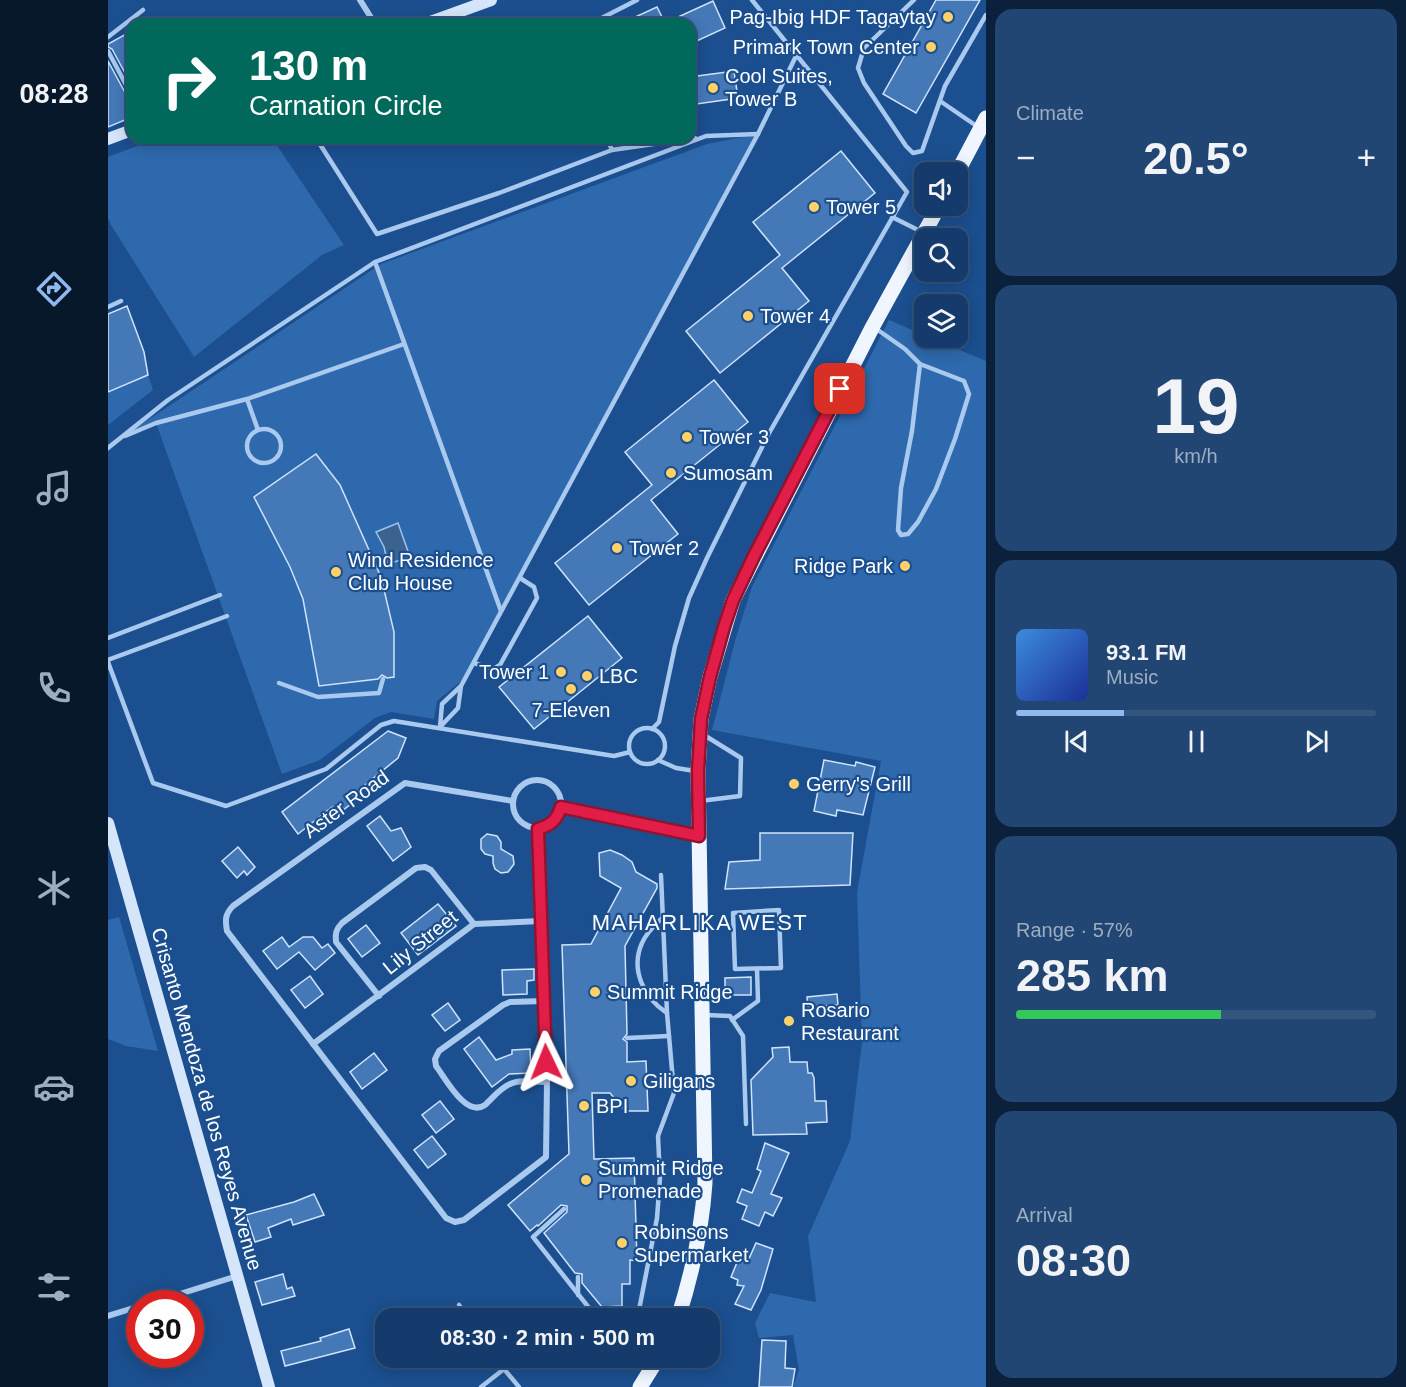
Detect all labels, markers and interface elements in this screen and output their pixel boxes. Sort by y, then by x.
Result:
place label: Pag-Ibig HDF Tagaytay [730,6,936,28]
marker: Pag-Ibig HDF Tagaytay [941,10,955,24]
place label: Primark Town Center [733,36,919,58]
marker: Primark Town Center [924,40,938,54]
icon: right [150,42,228,120]
text: 130 m [249,42,368,89]
place label: Cool Suites, Tower B [725,65,833,110]
text: 08:28 [19,79,89,109]
marker: Cool Suites, Tower B [706,81,720,95]
text: Carnation Circle [249,91,443,121]
text: Climate [1016,102,1084,124]
text: 20.5° [1143,133,1249,184]
text: − [1016,139,1035,176]
text: + [1357,139,1376,176]
map controls [914,162,968,348]
button: sound [914,162,968,216]
place label: Tower 5 [826,196,896,218]
marker: Tower 5 [807,200,821,214]
button: search [914,228,968,282]
icon: directions [33,268,75,310]
button: layers [914,294,968,348]
place label: Tower 4 [760,305,830,327]
marker: Tower 4 [741,309,755,323]
text: 19 [1153,362,1239,450]
pin [814,363,865,414]
icon: arrive [823,372,856,405]
place label: Tower 3 [699,426,769,448]
marker: Tower 3 [680,430,694,444]
text: km/h [1174,445,1218,467]
place label: Sumosam [683,462,773,484]
marker: Sumosam [664,466,678,480]
icon: music [33,467,75,509]
place label: Tower 2 [629,537,699,559]
marker: Tower 2 [610,541,624,555]
place label: Wind Residence Club House [348,549,494,594]
place label: Ridge Park [794,555,894,577]
marker: Ridge Park [898,559,912,573]
marker: Wind Residence Club House [329,565,343,579]
text: 93.1 FM [1106,640,1187,665]
place label: Tower 1 [479,661,549,683]
marker: Tower 1 [554,665,568,679]
place label: LBC [599,665,638,687]
text: Music [1106,666,1158,688]
icon: phone [33,667,75,709]
marker: LBC [580,669,594,683]
marker: 7-Eleven [564,682,578,696]
place label: 7-Eleven [532,699,610,721]
icon: previous [1060,725,1093,758]
icon: pause [1180,725,1213,758]
icon: next [1300,725,1333,758]
street label: Aster Road [299,766,393,842]
place label: Gerry's Grill [806,773,911,795]
marker: Gerry's Grill [787,777,801,791]
icon: climate [33,867,75,909]
street label: Lily Street [379,905,462,979]
district label: MAHARLIKA WEST [592,910,808,935]
text: Range · 57% [1016,919,1133,941]
street label: Crisanto Mendoza de los Reyes Avenue [147,925,267,1273]
text: 285 km [1016,950,1169,1001]
place label: Summit Ridge [607,981,733,1003]
marker: Summit Ridge [588,985,602,999]
place label: Rosario Restaurant [801,999,899,1044]
marker: Rosario Restaurant [782,1014,796,1028]
position arrow [514,1030,578,1094]
icon: car [33,1066,75,1108]
place label: Giligans [643,1070,715,1092]
marker: Giligans [624,1074,638,1088]
place label: BPI [596,1095,628,1117]
marker: BPI [577,1099,591,1113]
place label: Summit Ridge Promenade [598,1157,724,1202]
marker: Summit Ridge Promenade [579,1173,593,1187]
text: Arrival [1016,1204,1073,1226]
place label: Robinsons Supermarket [634,1221,749,1266]
text: 08:30 [1016,1235,1131,1286]
marker: Robinsons Supermarket [615,1236,629,1250]
icon: filters [33,1266,75,1308]
speed limit sign: 30 [126,1290,204,1368]
text: 08:30 · 2 min · 500 m [440,1325,655,1350]

